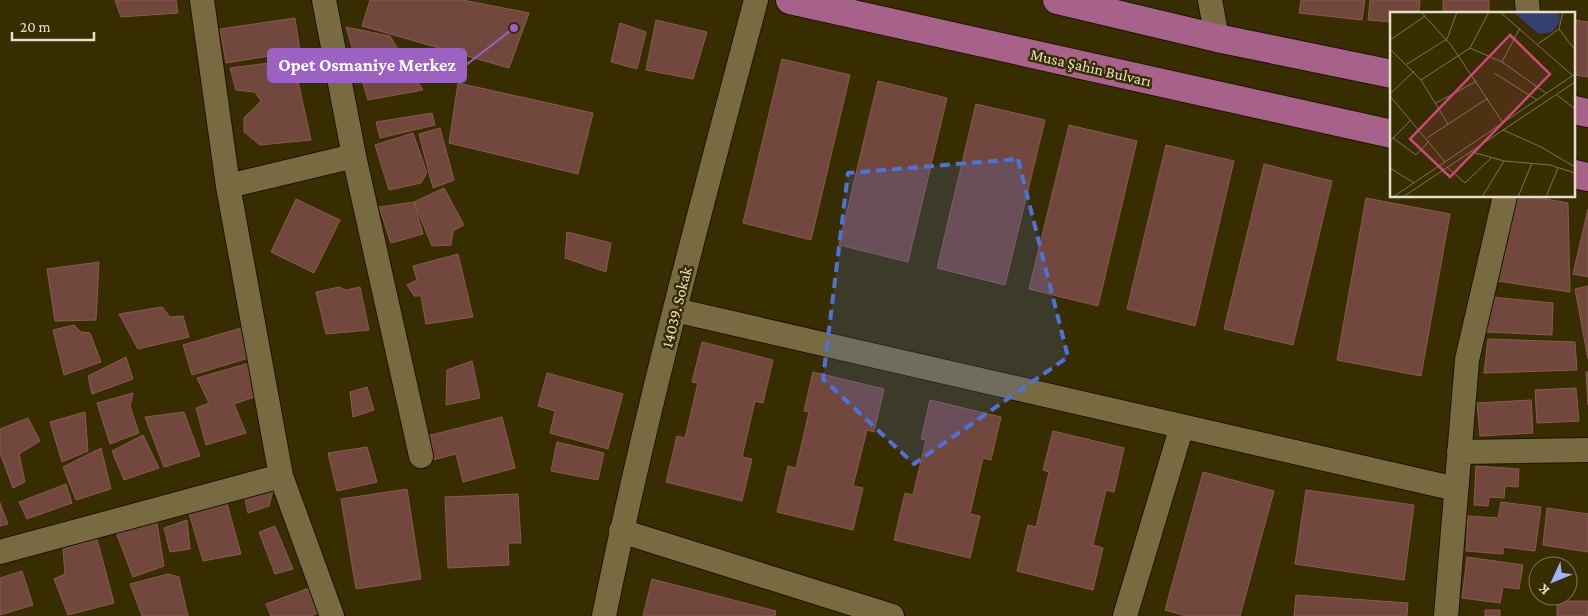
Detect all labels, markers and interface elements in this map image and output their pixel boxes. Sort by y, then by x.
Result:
scale bar [12,10,95,42]
inset map [1390,12,1576,198]
text: 20 m [20,19,51,35]
street label: Musa Şahin Bulvarı [1028,45,1153,91]
callout: Opet Osmaniye Merkez [268,49,466,82]
text: Opet Osmaniye Merkez [278,55,456,75]
street label: 14039. Sokak [658,265,695,349]
north arrow [1528,556,1578,606]
text: K [1534,581,1553,599]

